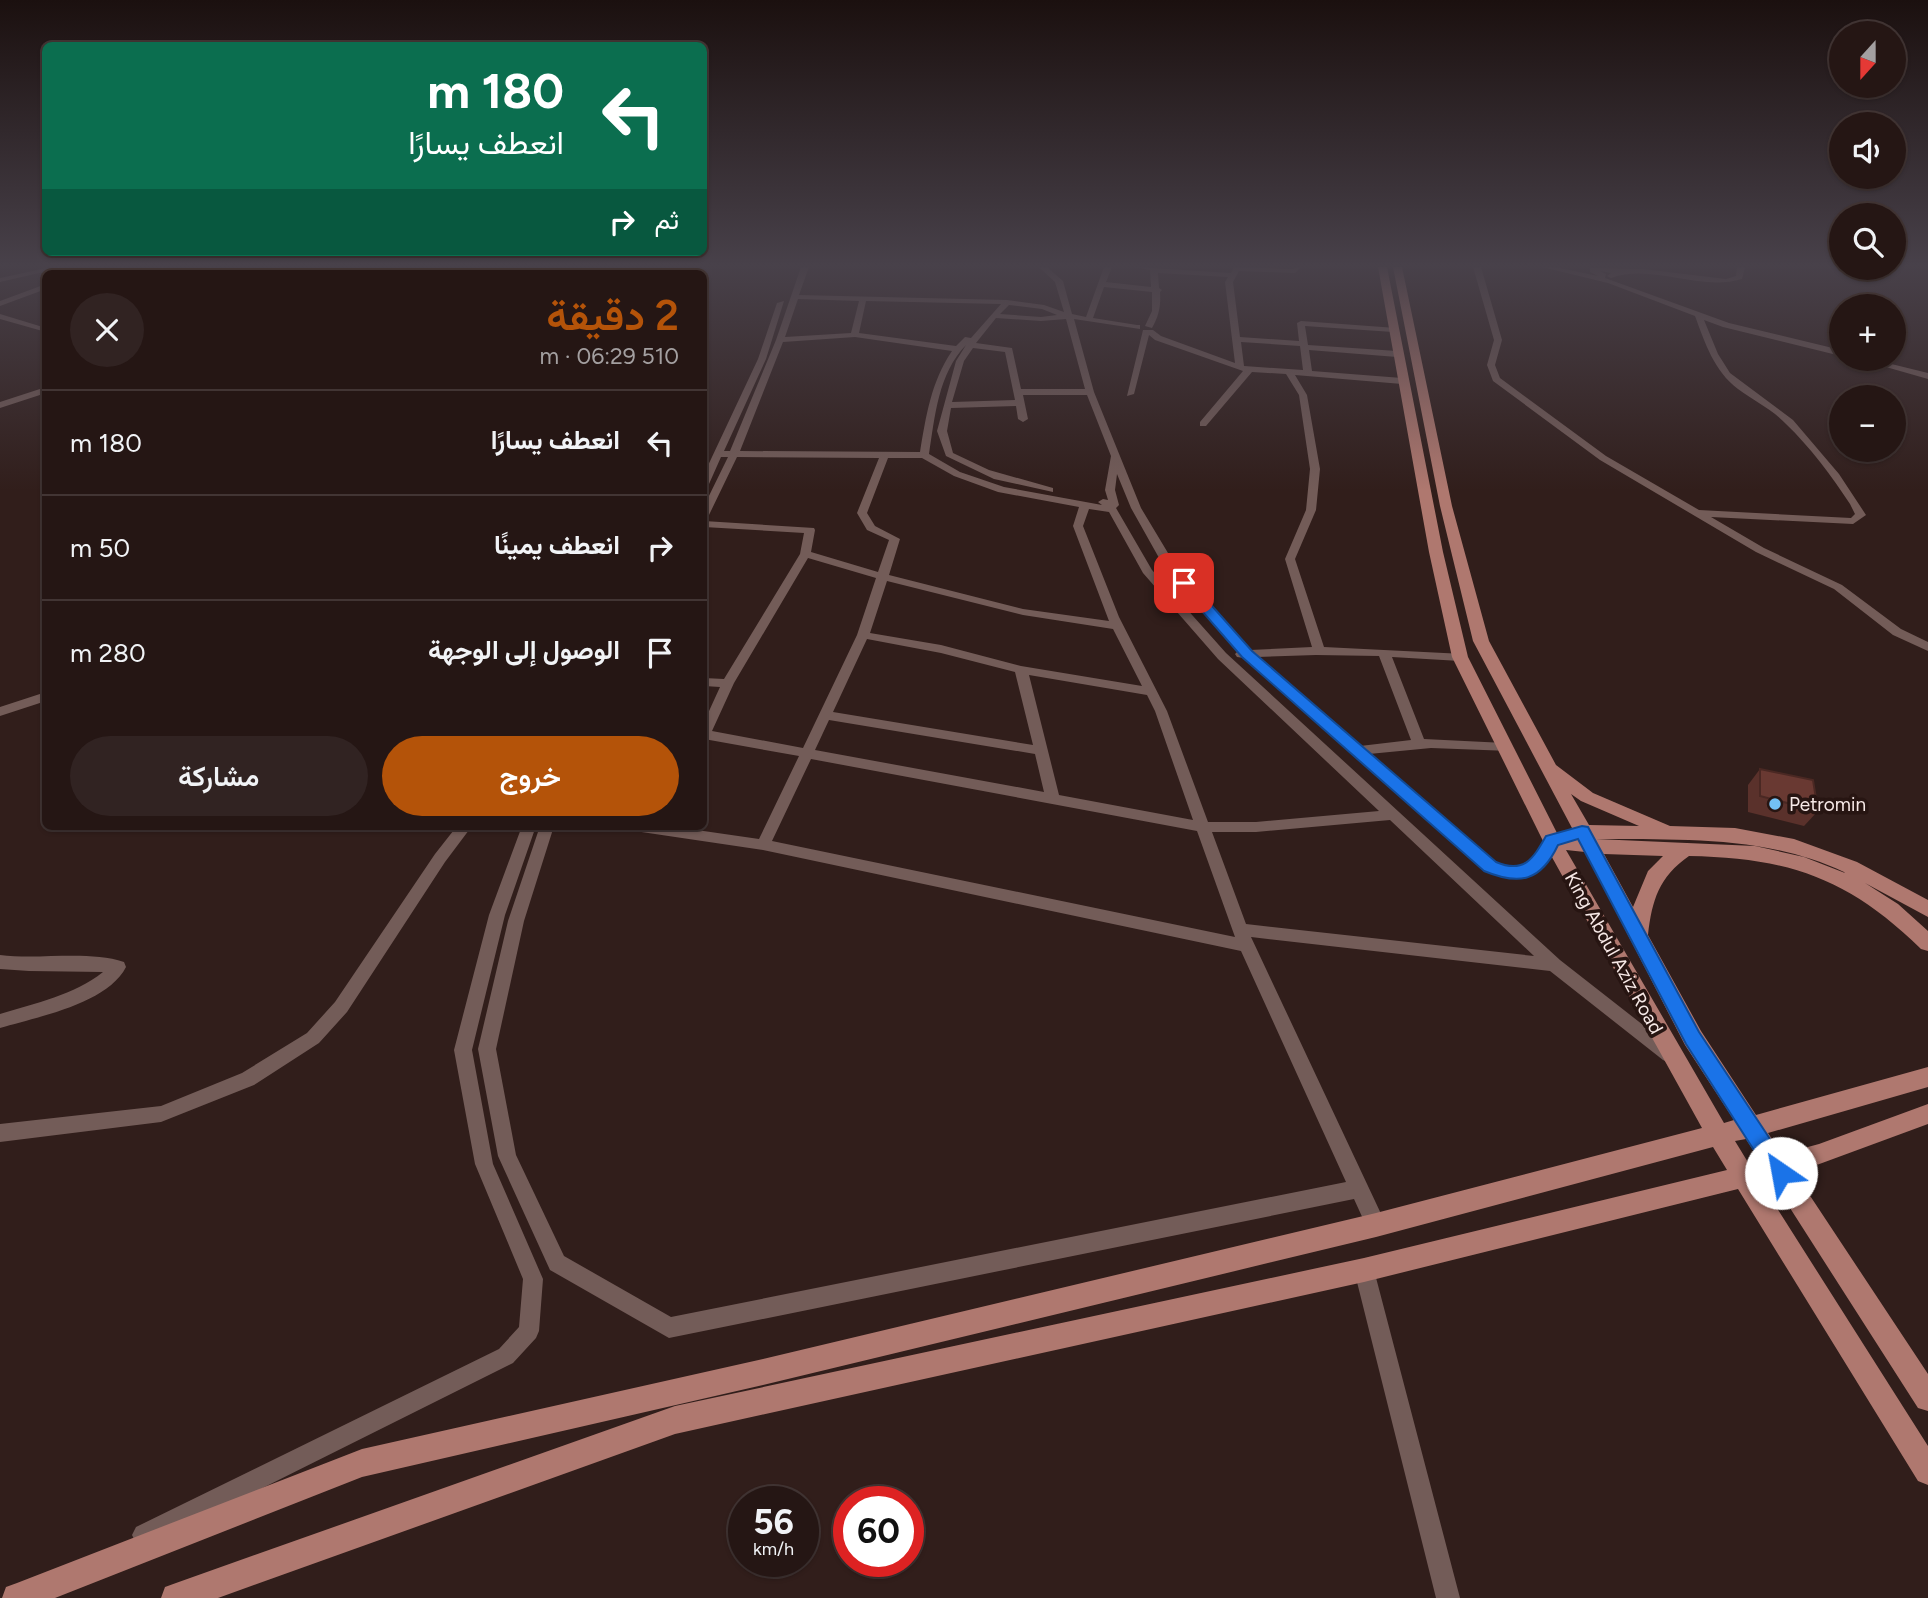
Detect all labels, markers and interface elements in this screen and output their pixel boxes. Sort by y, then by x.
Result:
north arrow [1829,21,1906,98]
map controls [1829,21,1906,462]
text: 180 m [427,61,564,120]
icon: left [588,70,679,161]
button: sound [1829,112,1906,189]
text: انعطف يسارًا [408,124,564,162]
icon: right [603,203,641,241]
button: search [1829,203,1906,280]
text: ثم [655,204,679,236]
text: 2 دقيقة [546,290,679,341]
button: close [70,293,144,367]
button: + [1829,294,1906,371]
text: 510 m · 06:29 [540,342,679,370]
button: − [1829,385,1906,462]
text: انعطف يسارًا [491,424,620,456]
icon: left [641,424,679,462]
text: 180 m [70,427,142,459]
text: انعطف يمينًا [494,529,620,561]
icon: right [641,529,679,567]
text: 50 m [70,532,130,564]
pin [1154,553,1214,613]
icon: arrive [1165,564,1203,602]
text: الوصول إلى الوجهة [428,634,620,666]
icon: arrive [641,634,679,672]
text: 280 m [70,637,146,669]
button: مشاركة [70,736,368,816]
button: خروج [382,736,679,816]
place label: Petromin [1789,793,1866,816]
marker: Petromin [1767,796,1783,812]
street label: King Abdul Aziz Road [1560,868,1668,1038]
position arrow [1744,1136,1818,1210]
speed limit sign: 60 [833,1486,924,1577]
text: 56 [753,1501,794,1543]
text: km/h [753,1538,794,1560]

